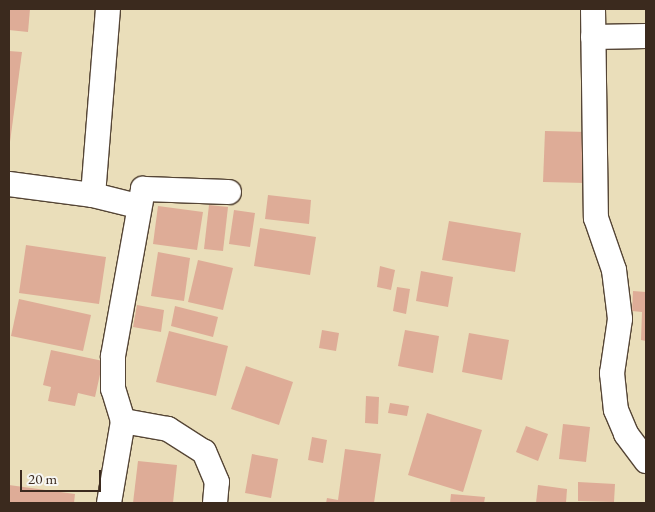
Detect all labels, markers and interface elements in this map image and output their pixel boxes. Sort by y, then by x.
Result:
scale bar [22,460,104,492]
text: 20 m [28,469,57,488]

